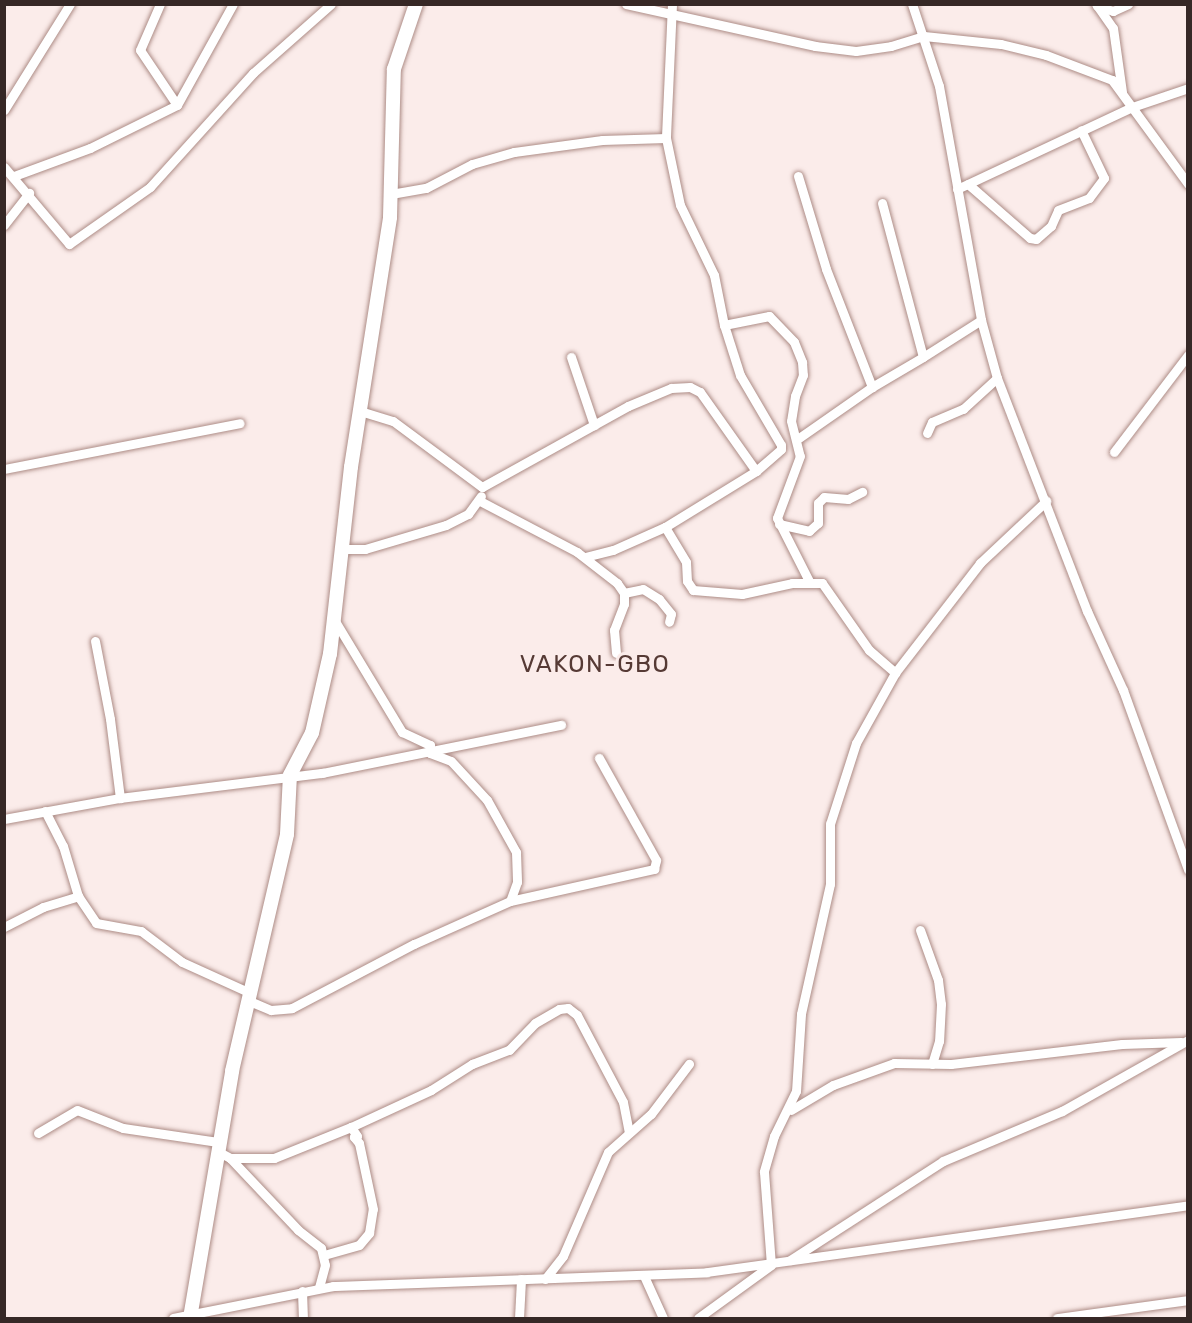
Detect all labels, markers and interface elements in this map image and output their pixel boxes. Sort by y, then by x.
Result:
district label: VAKON-GBO [520,651,670,679]

